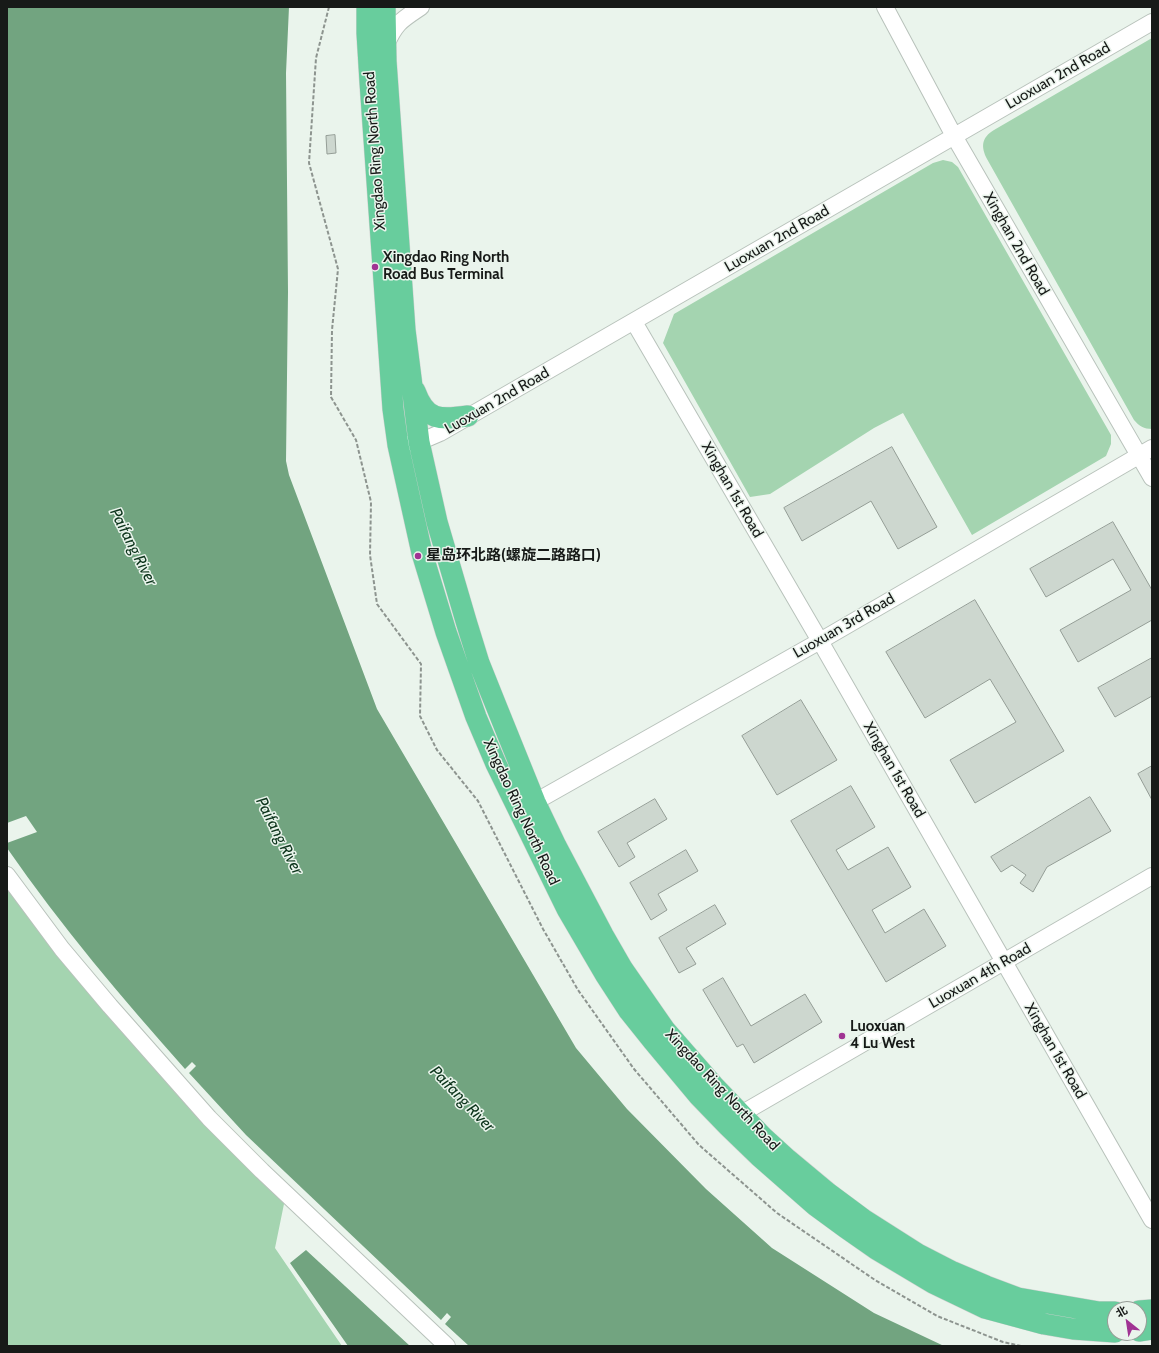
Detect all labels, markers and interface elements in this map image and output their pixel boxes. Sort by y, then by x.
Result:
street label: Luoxuan 2nd Road [1003,39,1113,113]
street label: Xingdao Ring North Road [360,71,390,231]
street label: Xinghan 2nd Road [979,189,1053,299]
street label: Luoxuan 2nd Road [722,202,832,276]
place label: Xingdao Ring North Road Bus Terminal [383,249,509,284]
marker: Xingdao Ring North Road Bus Terminal [370,262,380,272]
street label: Luoxuan 2nd Road [442,364,552,438]
street label: Xinghan 1st Road [697,439,767,541]
water label: Paifang River [105,505,161,589]
place label: 星岛环北路(螺旋二路路口) [426,547,601,565]
marker: 星岛环北路(螺旋二路路口) [413,551,423,561]
street label: Luoxuan 3rd Road [790,590,898,662]
street label: Xinghan 1st Road [859,719,929,821]
street label: Xingdao Ring North Road [479,736,563,888]
water label: Paifang River [251,794,307,878]
street label: Luoxuan 4th Road [926,939,1034,1013]
street label: Xinghan 1st Road [1020,1000,1090,1102]
place label: Luoxuan 4 Lu West [850,1018,915,1053]
street label: Xingdao Ring North Road [661,1026,783,1154]
marker: Luoxuan 4 Lu West [837,1031,847,1041]
water label: Paifang River [426,1062,498,1136]
north arrow [1107,1301,1147,1341]
text: 北 [1113,1303,1130,1320]

